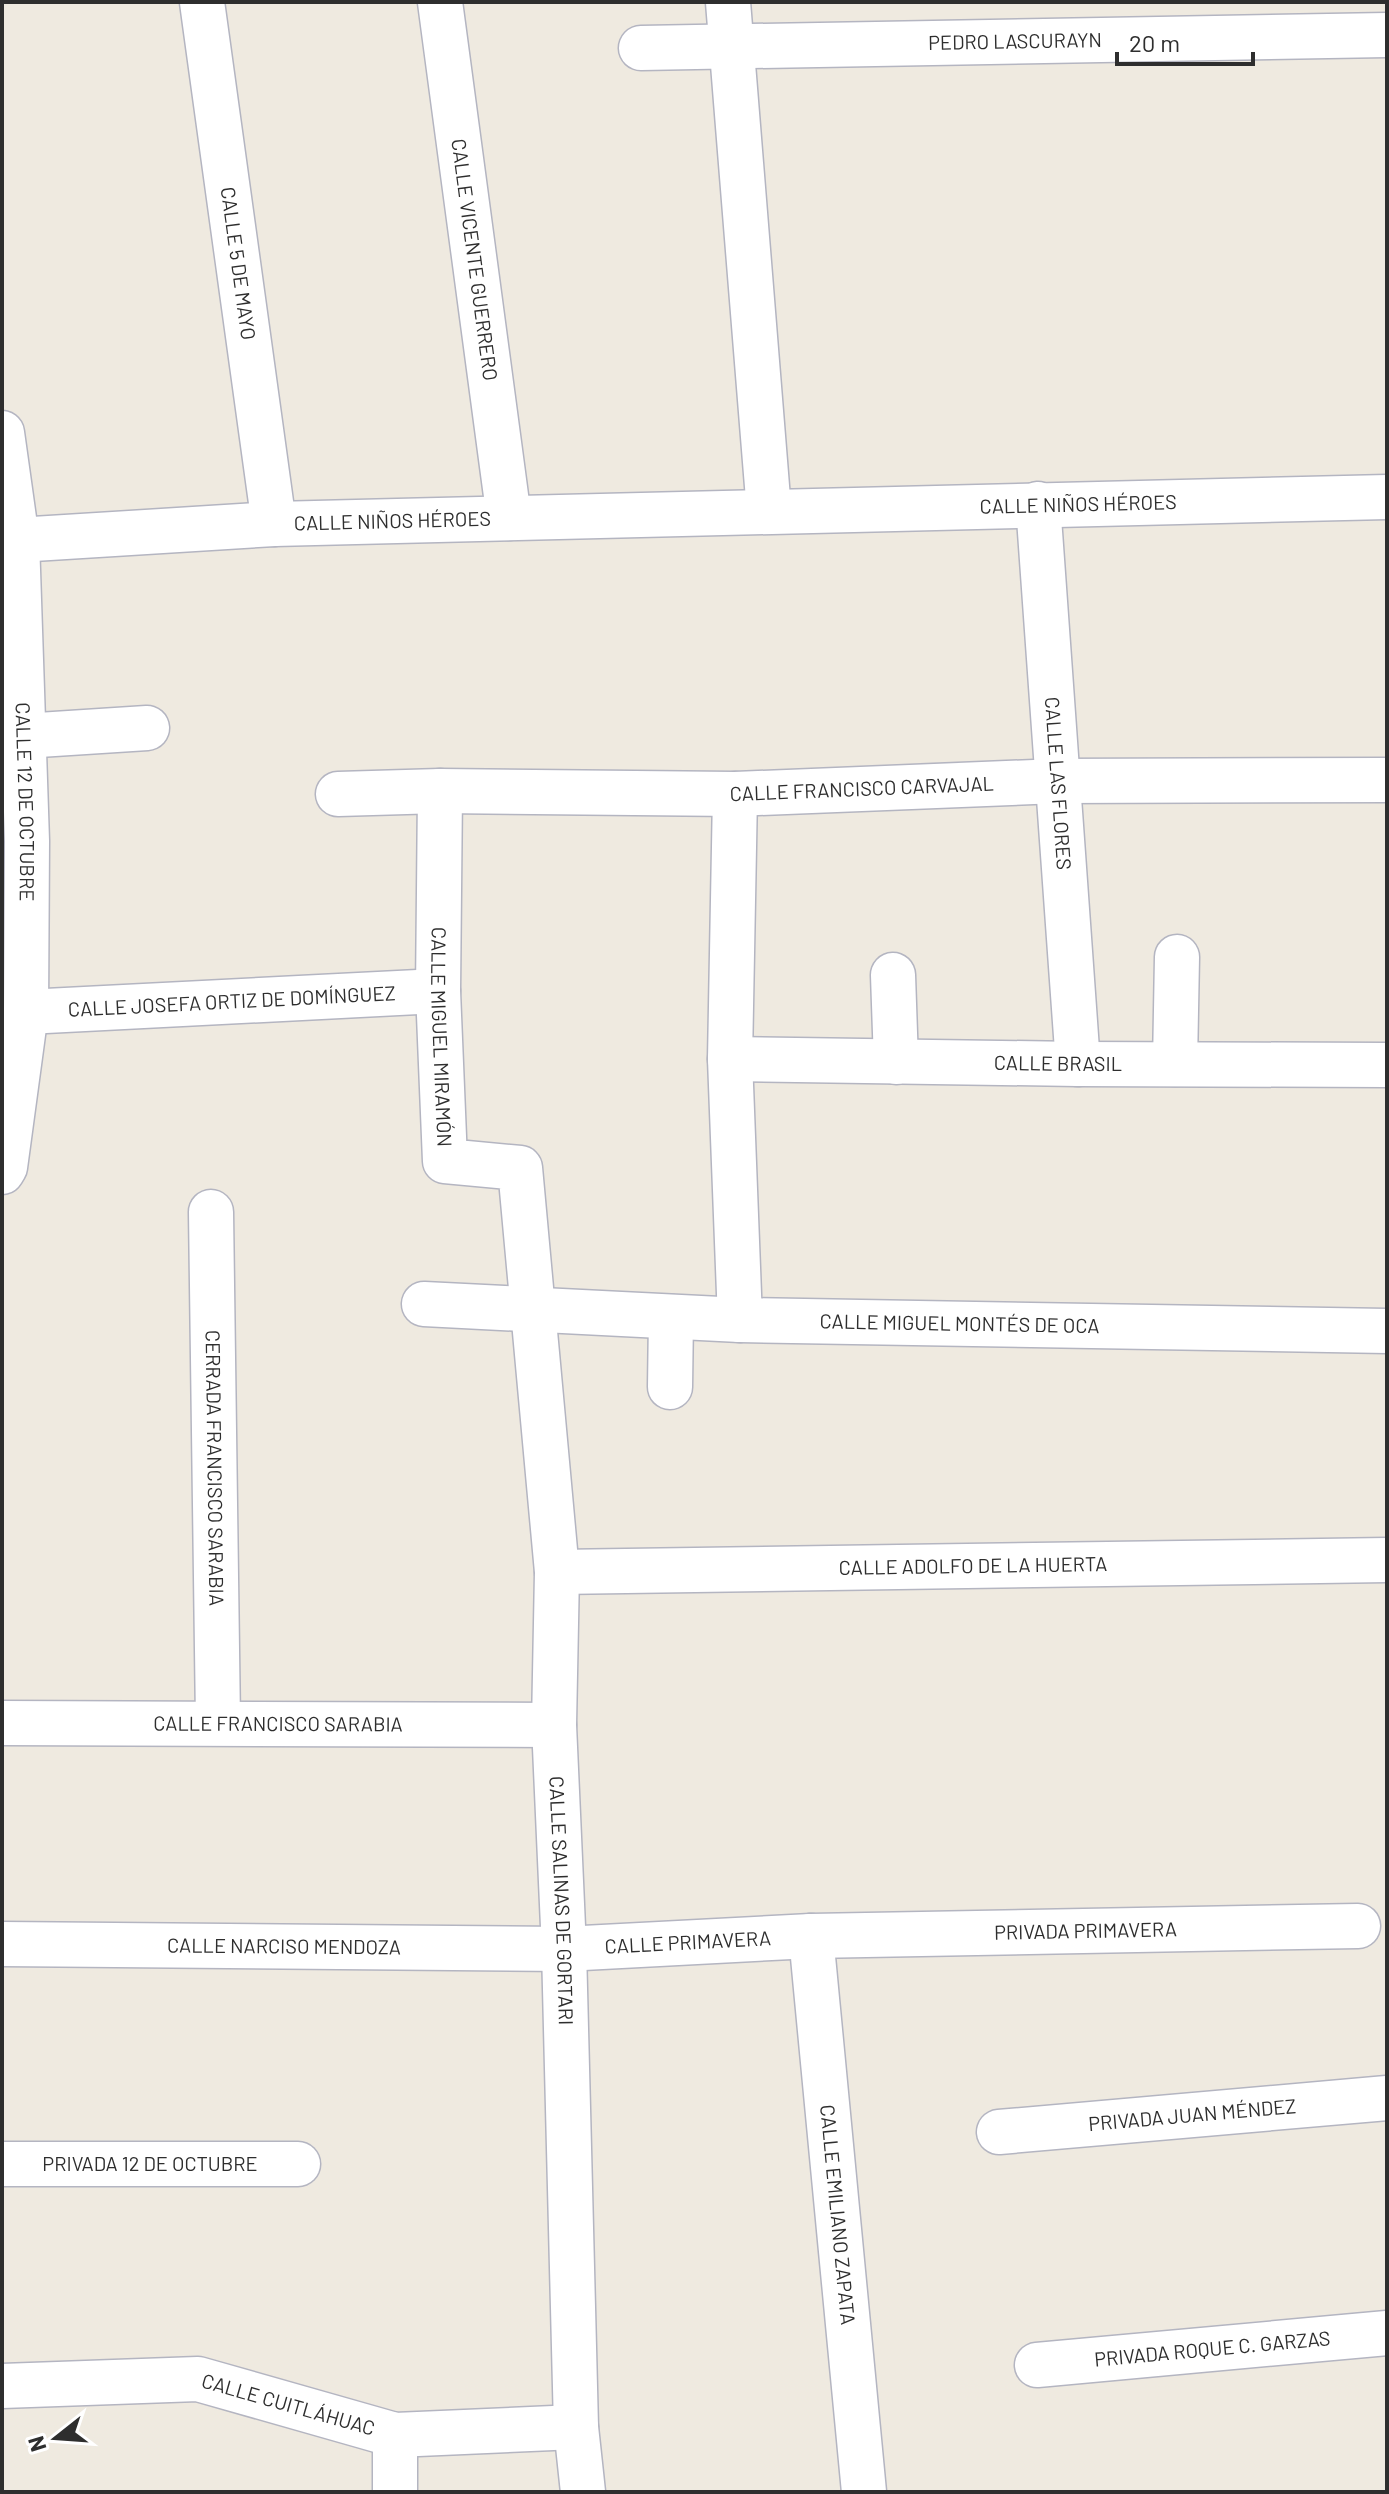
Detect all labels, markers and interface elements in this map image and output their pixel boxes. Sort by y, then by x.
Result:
scale bar [1117,16,1253,66]
street label: PEDRO LASCURAYN [928,27,1102,54]
text: 20 m [1129,28,1180,57]
street label: CALLE VICENTE GUERRERO [447,137,504,382]
street label: CALLE 5 DE MAYO [217,185,261,341]
street label: CALLE NIÑOS HÉROES [979,489,1177,518]
street label: CALLE NIÑOS HÉROES [294,506,491,535]
street label: CALLE LAS FLORES [1041,696,1077,871]
street label: CALLE 12 DE OCTUBRE [11,702,40,901]
street label: CALLE FRANCISCO CARVAJAL [729,771,994,805]
street label: CALLE MIGUEL MIRAMÓN [427,927,457,1147]
street label: CALLE JOSEFA ORTIZ DE DOMÍNGUEZ [67,980,396,1021]
street label: CALLE BRASIL [994,1050,1122,1075]
street label: CALLE MIGUEL MONTÉS DE OCA [819,1308,1100,1337]
street label: CERRADA FRANCISCO SARABIA [202,1330,229,1606]
street label: CALLE ADOLFO DE LA HUERTA [838,1551,1107,1579]
street label: CALLE FRANCISCO SARABIA [153,1711,403,1735]
street label: CALLE SALINAS DE GORTARI [545,1775,579,2026]
street label: PRIVADA PRIMAVERA [994,1916,1177,1944]
street label: CALLE PRIMAVERA [604,1925,772,1958]
street label: CALLE NARCISO MENDOZA [167,1932,401,1959]
street label: PRIVADA JUAN MÉNDEZ [1087,2093,1297,2135]
street label: CALLE EMILIANO ZAPATA [816,2103,861,2326]
street label: PRIVADA 12 DE OCTUBRE [42,2151,258,2175]
street label: PRIVADA ROQUE C. GARZAS [1093,2325,1331,2371]
street label: CALLE CUITLÁHUAC [199,2368,378,2440]
north arrow [16,2398,96,2478]
text: N [21,2433,50,2455]

